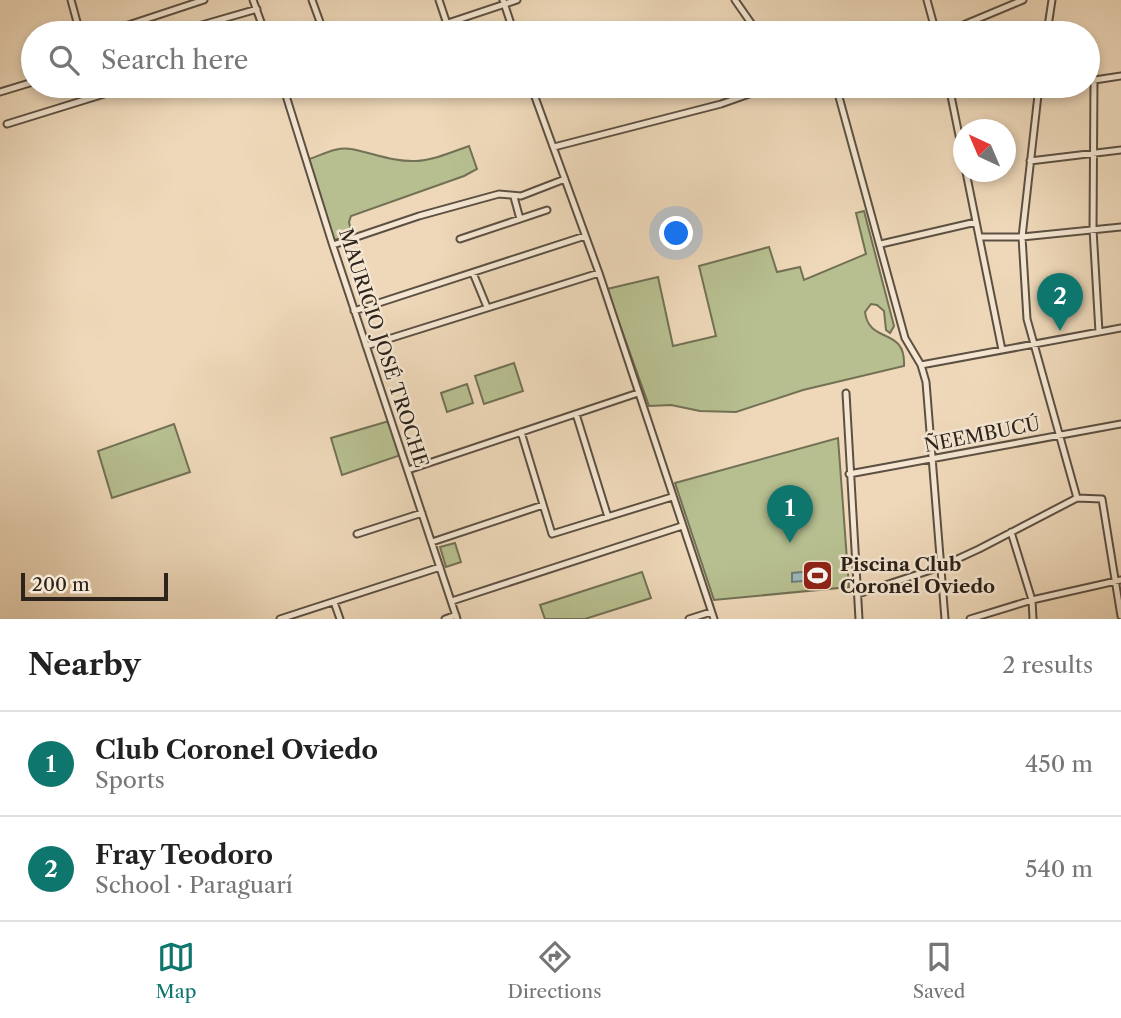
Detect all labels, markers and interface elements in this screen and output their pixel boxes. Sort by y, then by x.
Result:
search box [21,21,1100,98]
icon: search [45,41,83,79]
text: Search here [101,44,248,76]
north arrow [953,119,1016,182]
your location [659,216,693,250]
street label: MAURICIO JOSÉ TROCHE [334,226,433,471]
pin: 2 [1037,273,1083,331]
street label: ÑEEMBUCÚ [922,411,1043,457]
pin: 1 [767,485,813,543]
place label: Piscina Club Coronel Oviedo [840,553,995,598]
sports icon: Piscina Club Coronel Oviedo [800,558,834,592]
scale bar [21,570,168,602]
text: 200 m [32,573,90,596]
text: Nearby [28,646,141,683]
text: 2 results [1002,651,1093,679]
text: Club Coronel Oviedo [95,734,378,766]
text: 1 [46,750,56,778]
text: 450 m [1025,750,1093,778]
text: Sports [95,766,165,794]
text: Fray Teodoro [95,839,273,871]
text: 2 [44,855,58,883]
text: 540 m [1025,855,1093,883]
text: School · Paraguarí [95,871,293,899]
tab: Map [156,938,196,1003]
tab: Directions [508,938,601,1003]
tab: Saved [913,938,965,1003]

